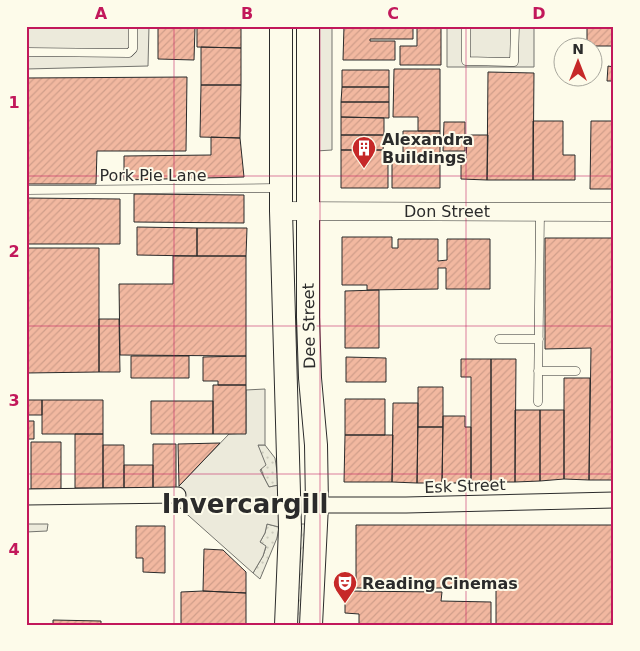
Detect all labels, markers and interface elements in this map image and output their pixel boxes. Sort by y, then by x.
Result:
text: A [95,4,108,23]
text: B [241,4,253,23]
text: C [387,4,399,23]
text: D [532,4,546,23]
north arrow [552,38,602,88]
text: N [572,41,584,57]
text: 1 [8,93,20,112]
place label: Alexandra Buildings [382,130,473,167]
building icon: Alexandra Buildings [351,135,377,169]
street label: Pork Pie Lane [99,166,207,185]
street label: Don Street [404,202,490,221]
text: 2 [8,242,20,261]
street label: Dee Street [299,283,319,369]
text: 3 [8,391,20,410]
street label: Esk Street [424,475,506,497]
district label: Invercargill [162,489,328,519]
text: 4 [8,540,20,559]
theatre icon: Reading Cinemas [332,570,358,604]
place label: Reading Cinemas [362,574,518,593]

